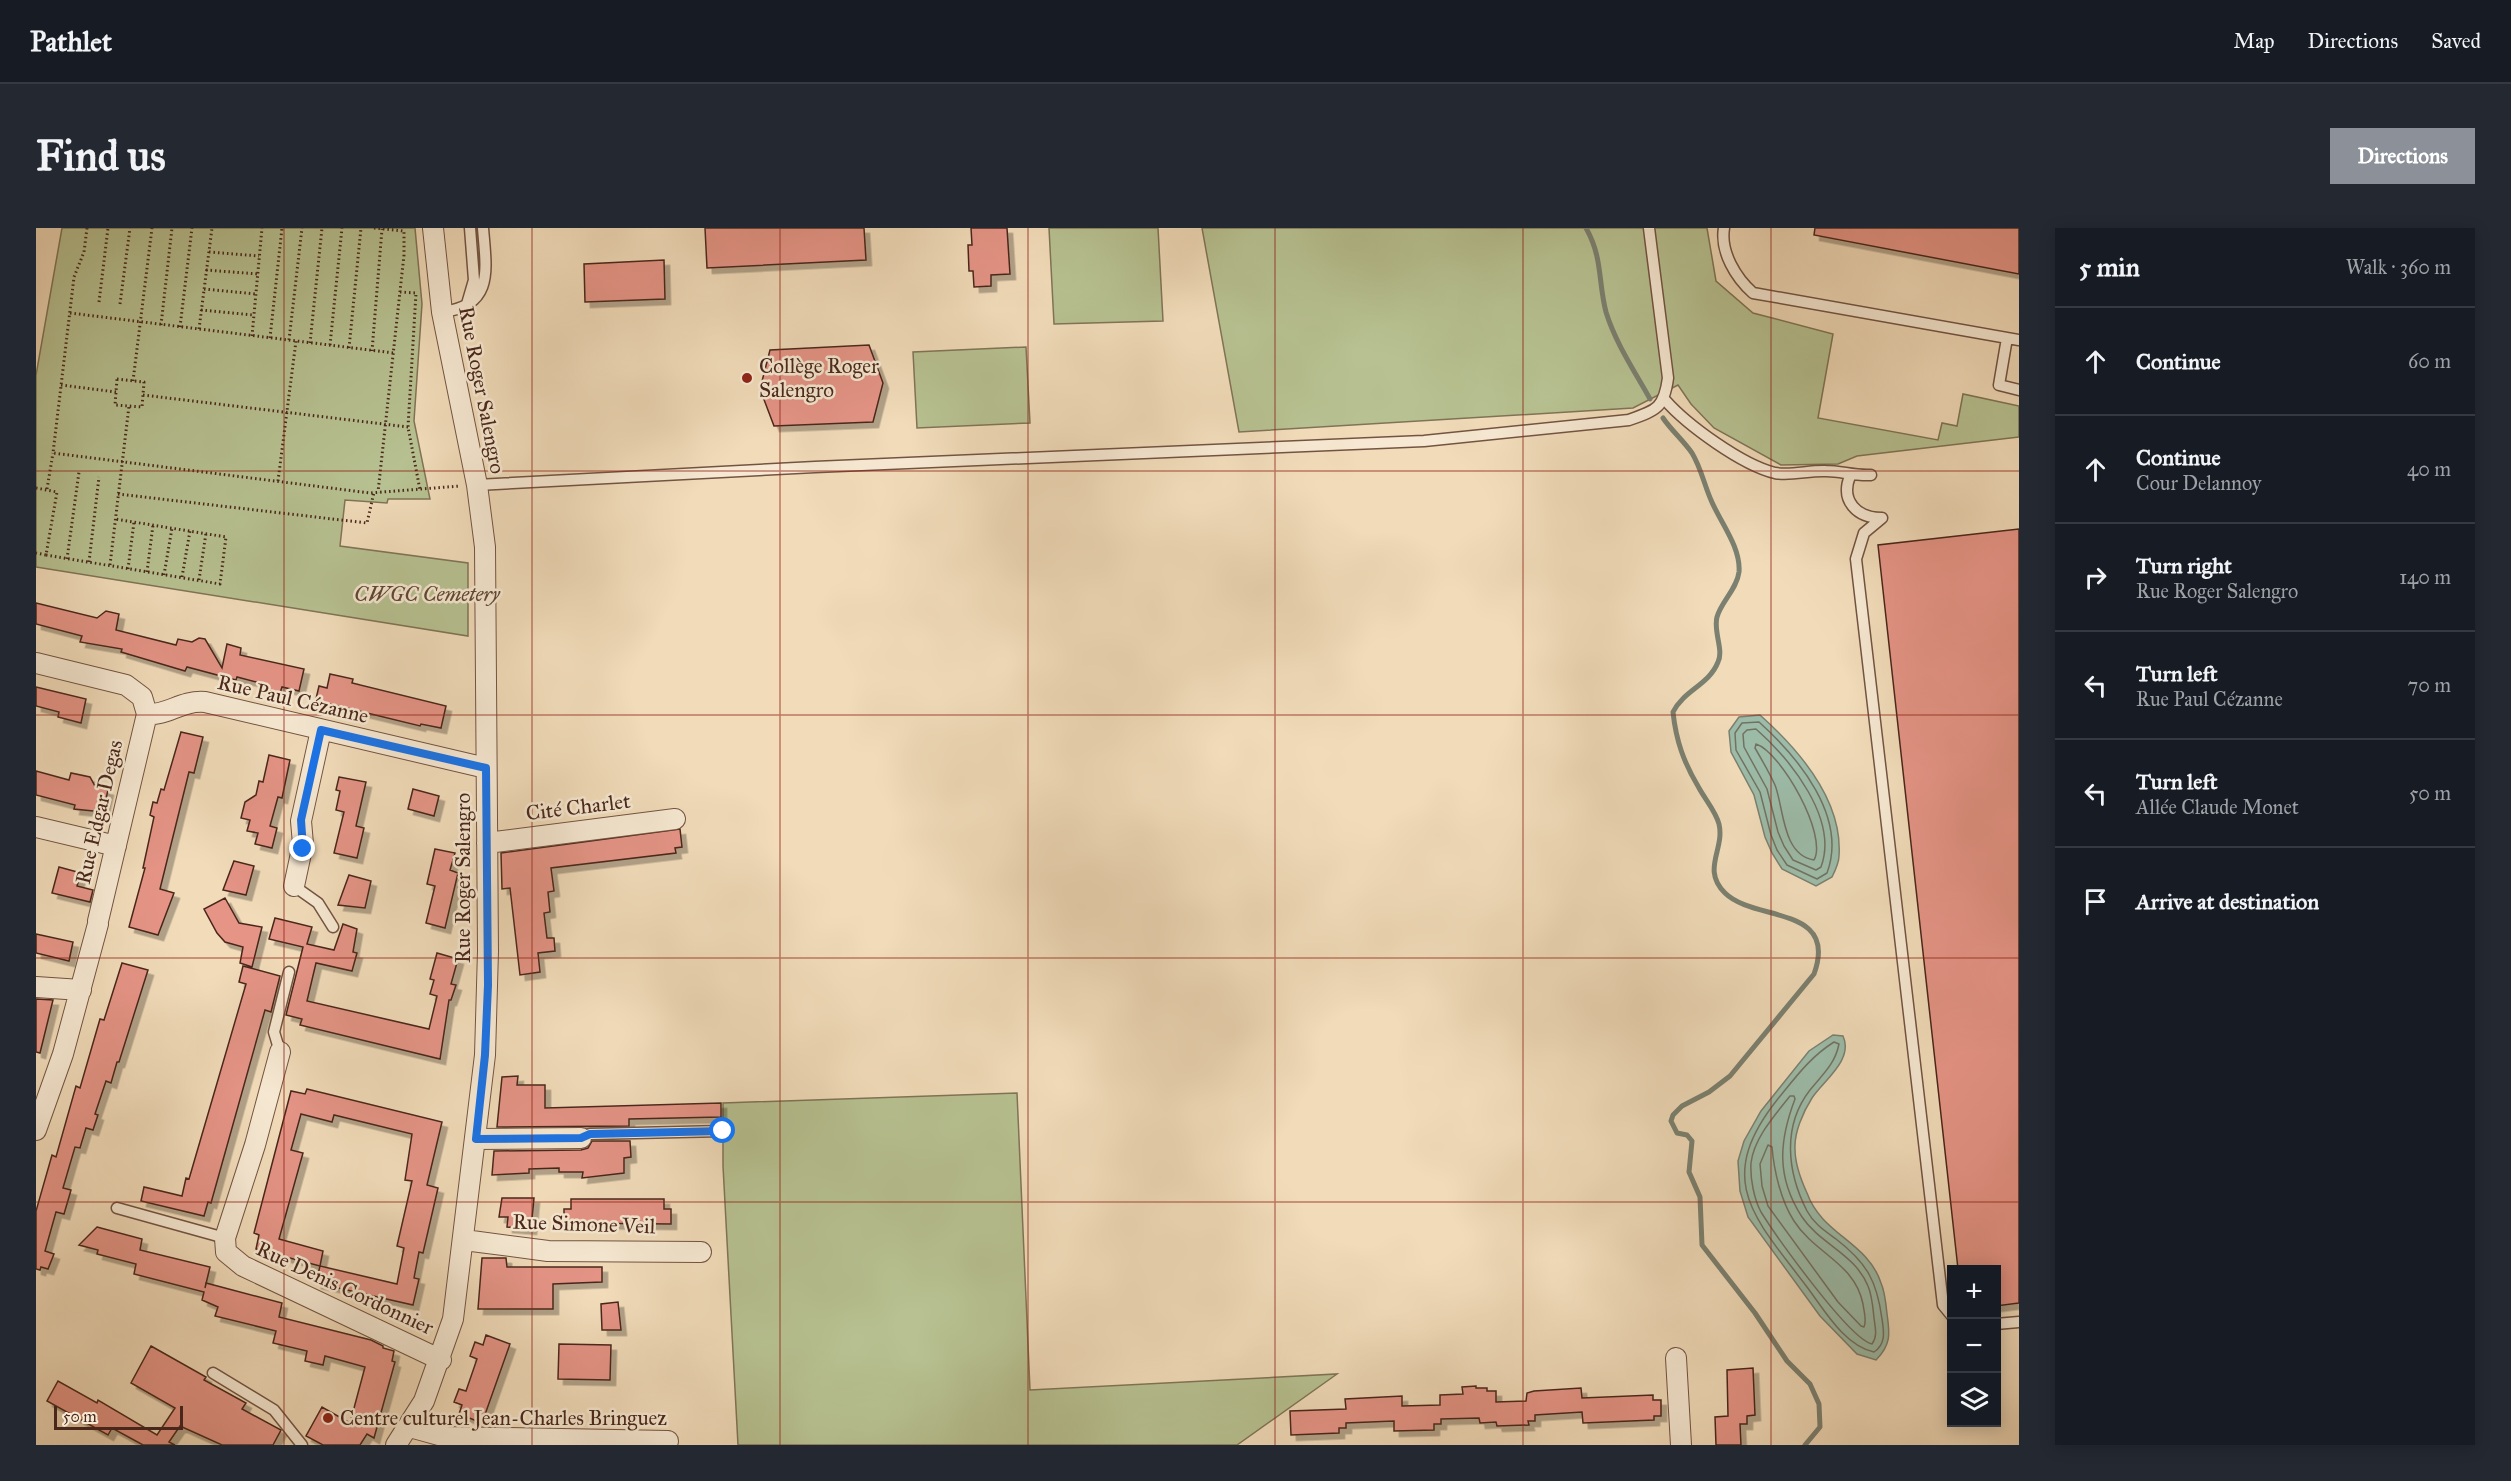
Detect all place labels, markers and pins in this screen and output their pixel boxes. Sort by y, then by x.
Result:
place label: Collège Roger Salengro [759,353,879,403]
marker: Collège Roger Salengro [740,371,754,385]
place label: Centre culturel Jean-Charles Bringuez [340,1405,667,1431]
marker: Centre culturel Jean-Charles Bringuez [321,1411,335,1425]

